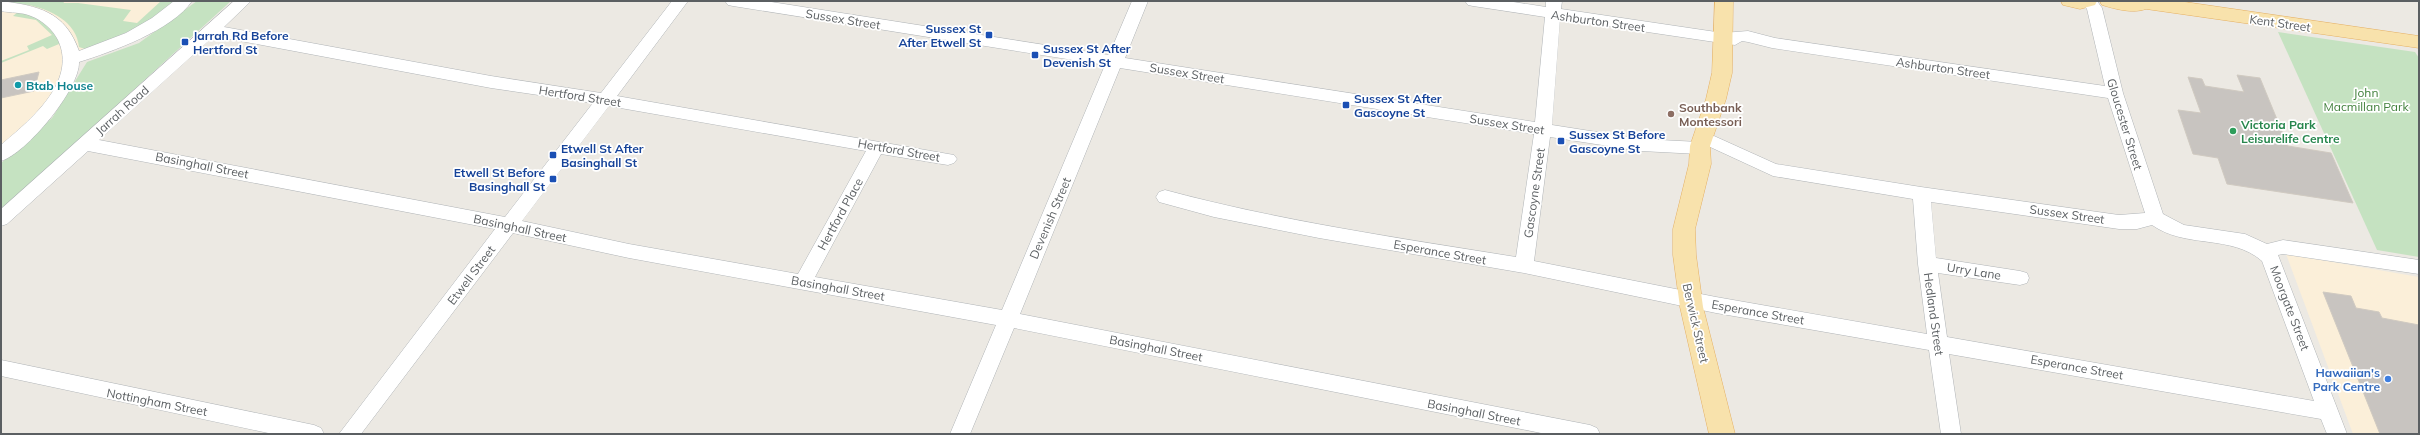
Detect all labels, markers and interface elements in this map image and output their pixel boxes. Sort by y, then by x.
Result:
street label: Sussex Street [805,6,881,32]
street label: Ashburton Street [1550,7,1646,35]
street label: Kent Street [2248,11,2312,35]
place label: Sussex St After Etwell St [898,21,981,50]
place label: Jarrah Rd Before Hertford St [193,28,289,57]
marker: Sussex St After Etwell St [984,30,994,40]
marker: Jarrah Rd Before Hertford St [180,37,190,47]
place label: Sussex St After Devenish St [1043,41,1131,70]
marker: Sussex St After Devenish St [1030,50,1040,60]
street label: Ashburton Street [1895,54,1991,82]
street label: Sussex Street [1149,60,1225,86]
street label: Gloucester Street [2104,76,2146,172]
place label: Btab House [26,78,94,93]
marker: Btab House [13,80,23,90]
street label: Jarrah Road [92,82,152,138]
street label: Hertford Street [538,82,622,110]
park label: John Macmillan Park [2323,85,2409,114]
place label: Sussex St After Gascoyne St [1354,91,1442,120]
marker: Sussex St After Gascoyne St [1341,100,1351,110]
place label: Southbank Montessori [1679,100,1742,129]
marker: Southbank Montessori [1666,109,1676,119]
street label: Sussex Street [1469,111,1545,137]
place label: Victoria Park Leisurelife Centre [2240,117,2340,146]
marker: Victoria Park Leisurelife Centre [2228,126,2238,136]
place label: Sussex St Before Gascoyne St [1569,127,1666,156]
street label: Hertford Street [857,135,941,165]
marker: Sussex St Before Gascoyne St [1556,136,1566,146]
place label: Etwell St After Basinghall St [561,141,644,170]
street label: Gascoyne Street [1520,147,1548,239]
street label: Basinghall Street [154,149,250,181]
marker: Etwell St After Basinghall St [548,150,558,160]
place label: Etwell St Before Basinghall St [454,165,545,194]
marker: Etwell St Before Basinghall St [548,174,558,184]
street label: Hertford Place [814,175,866,253]
street label: Devenish Street [1026,175,1074,261]
street label: Sussex Street [2029,201,2105,227]
street label: Basinghall Street [472,211,568,245]
street label: Esperance Street [1392,236,1488,268]
street label: Etwell Street [444,242,498,308]
street label: Urry Lane [1946,259,2002,283]
street label: Moorgate Street [2267,263,2313,353]
street label: Basinghall Street [790,272,886,304]
street label: Hedland Street [1921,272,1947,356]
street label: Berwick Street [1680,282,1712,364]
street label: Esperance Street [1710,296,1806,328]
street label: Basinghall Street [1108,332,1204,364]
street label: Esperance Street [2029,351,2125,383]
place label: Hawaiian's Park Centre [2313,365,2380,394]
marker: Hawaiian's Park Centre [2383,374,2393,384]
street label: Nottingham Street [105,385,209,419]
street label: Basinghall Street [1426,396,1522,428]

